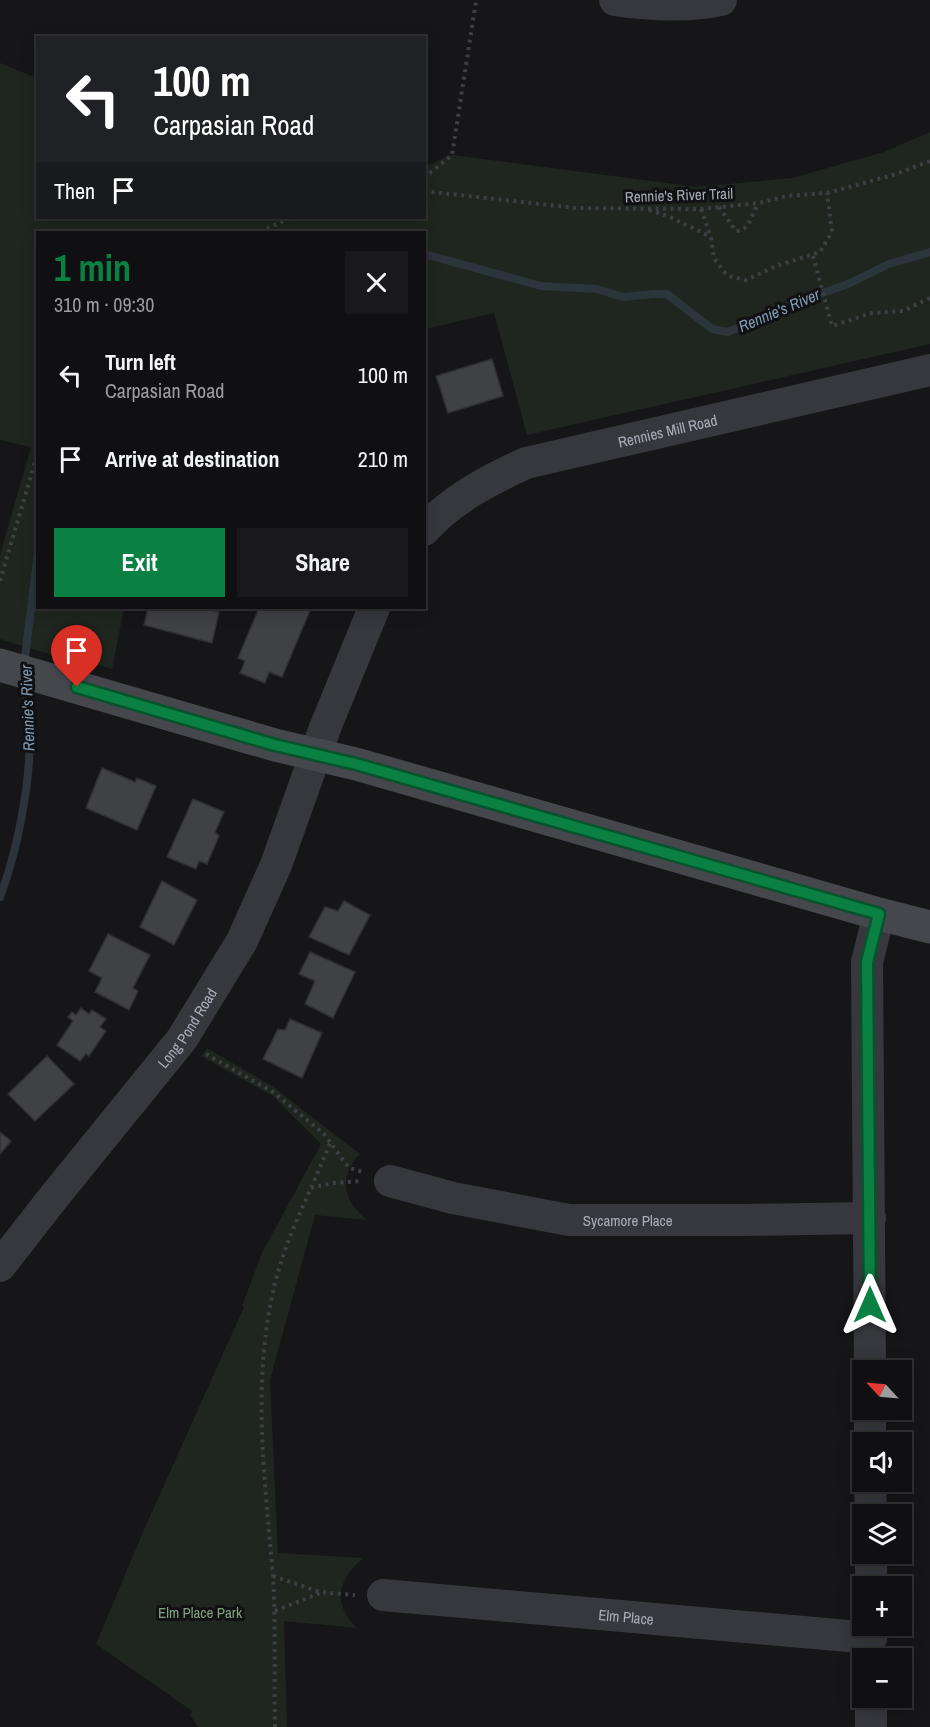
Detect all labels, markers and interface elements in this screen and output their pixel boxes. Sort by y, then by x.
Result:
text: 100 m [153,53,251,109]
icon: left [54,60,132,138]
text: Carpasian Road [153,107,314,143]
icon: arrive [107,174,140,207]
text: Then [54,176,95,206]
street label: Rennie's River Trail [624,183,734,207]
text: 1 min [54,244,131,292]
button: close [345,251,408,314]
water label: Rennie's River [735,283,824,337]
text: 310 m · 09:30 [54,291,154,318]
text: Turn left [105,347,176,377]
icon: left [54,359,87,392]
text: 100 m [358,360,408,390]
text: Carpasian Road [105,377,224,404]
street label: Rennies Mill Road [616,409,719,452]
icon: arrive [54,443,87,476]
text: Arrive at destination [105,444,279,474]
text: 210 m [358,444,408,474]
button: Exit [54,528,225,597]
button: Share [237,528,408,597]
pin [51,625,102,687]
icon: arrive [60,634,93,667]
water label: Rennie's River [14,664,40,752]
street label: Long Pond Road [152,984,221,1072]
street label: Sycamore Place [583,1210,673,1231]
position arrow [838,1273,902,1337]
north arrow [852,1360,912,1420]
map controls [852,1360,912,1708]
button: sound [852,1432,912,1492]
button: layers [852,1504,912,1564]
button: + [852,1576,912,1636]
park label: Elm Place Park [158,1602,243,1623]
street label: Elm Place [598,1604,655,1629]
button: − [852,1648,912,1708]

